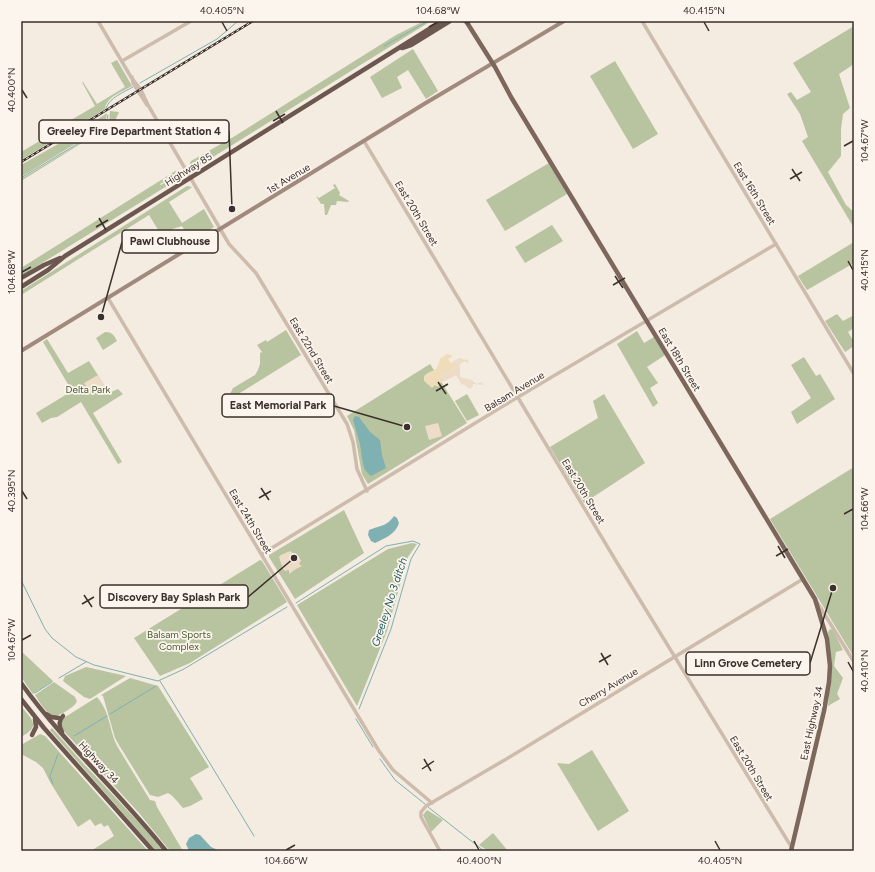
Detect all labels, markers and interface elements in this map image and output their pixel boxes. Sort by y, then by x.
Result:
text: 40.405°N [200,4,244,17]
text: 104.68°W [416,4,460,17]
text: 40.415°N [683,4,725,17]
text: 40.400°N [5,67,18,113]
text: 104.67°W [858,119,871,163]
callout: Greeley Fire Department Station 4 [39,120,229,143]
text: Greeley Fire Department Station 4 [47,125,221,138]
street label: Highway 85 [162,150,215,189]
street label: East 16th Street [731,159,779,227]
street label: 1st Avenue [264,160,313,197]
street label: East 20th Street [392,178,441,248]
callout: Pawl Clubhouse [122,230,218,253]
text: Pawl Clubhouse [130,235,210,248]
text: 40.415°N [858,249,871,291]
text: 104.68°W [5,250,18,294]
street label: East 22nd Street [287,315,337,386]
street label: East 18th Street [655,325,704,394]
street label: Balsam Avenue [482,368,547,415]
park label: Delta Park [66,383,111,396]
callout: East Memorial Park [222,394,334,417]
text: East Memorial Park [230,399,326,412]
street label: East 20th Street [559,456,608,526]
text: 40.395°N [5,470,18,512]
street label: East 24th Street [226,486,275,556]
text: 104.66°W [858,487,871,531]
water label: Greeley No 3 ditch [369,556,410,648]
callout: Discovery Bay Splash Park [100,585,248,608]
text: Discovery Bay Splash Park [108,591,240,604]
text: 104.67°W [5,618,18,662]
park label: Balsam Sports Complex [147,628,211,653]
text: 40.410°N [858,650,871,692]
callout: Linn Grove Cemetery [686,652,810,675]
text: Linn Grove Cemetery [694,657,803,670]
street label: Cherry Avenue [576,664,641,710]
street label: East Highway 34 [797,685,826,761]
street label: East 20th Street [727,733,776,803]
street label: Highway 34 [76,738,122,786]
text: 104.66°W [264,854,308,867]
text: 40.400°N [456,854,502,867]
text: 40.405°N [698,854,742,867]

